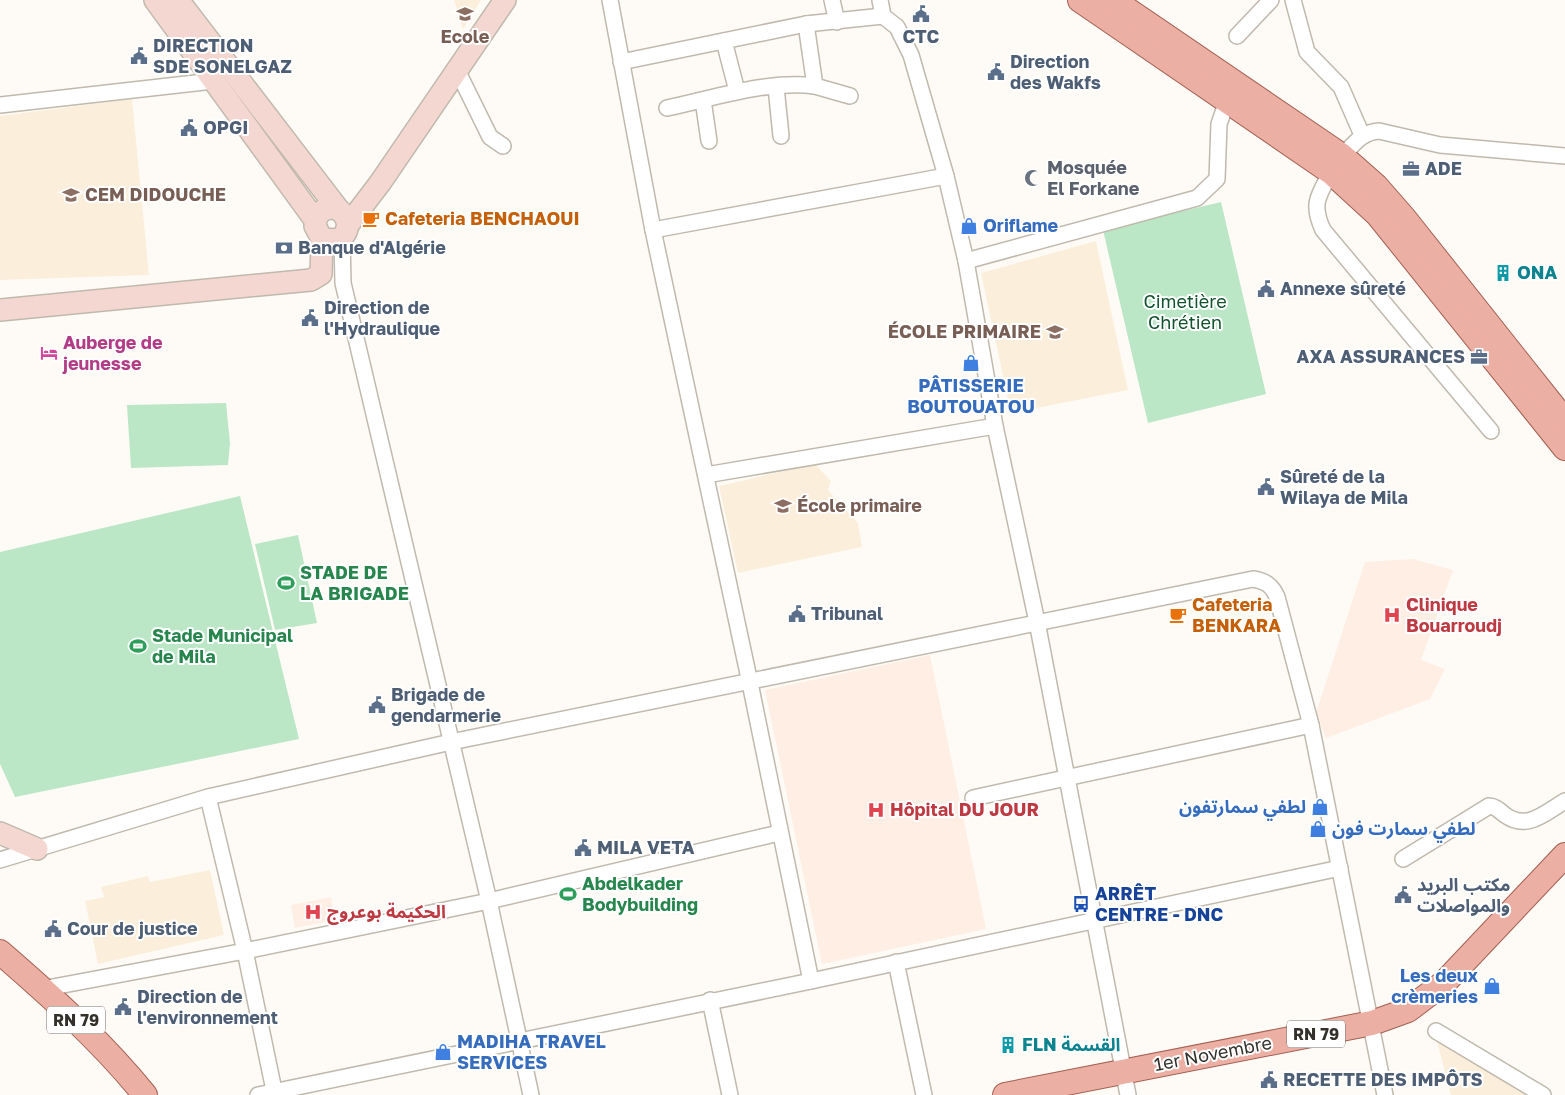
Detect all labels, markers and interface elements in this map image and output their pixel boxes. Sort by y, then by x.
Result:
school or university icon: Ecole [455,4,475,24]
public building icon: CTC [911,4,931,24]
place label: Ecole [441,25,490,47]
place label: CTC [903,25,940,47]
place label: DIRECTION SDE SONELGAZ [153,34,292,77]
public building icon: DIRECTION SDE SONELGAZ [129,46,149,66]
place label: Direction des Wakfs [1010,50,1101,93]
public building icon: Direction des Wakfs [986,62,1006,82]
place label: OPGI [203,116,248,138]
public building icon: OPGI [179,118,199,138]
place label: Mosquée El Forkane [1047,156,1140,199]
place label: ADE [1425,157,1462,179]
office icon: ADE [1401,159,1421,179]
mosque icon: Mosquée El Forkane [1023,168,1043,188]
place label: CEM DIDOUCHE [85,183,226,205]
school or university icon: CEM DIDOUCHE [61,185,81,205]
place label: Cafeteria BENCHAOUI [385,207,580,229]
cafe icon: Cafeteria BENCHAOUI [361,209,381,229]
place label: Oriflame [983,214,1059,236]
shop icon: Oriflame [959,216,979,236]
place label: Banque d'Algérie [298,236,446,258]
bank icon: Banque d'Algérie [274,238,294,258]
place label: ONA [1517,261,1558,283]
building icon: ONA [1493,263,1513,283]
place label: Annexe sûreté [1280,277,1406,299]
public building icon: Annexe sûreté [1256,279,1276,299]
park label: Cimetière Chrétien [1143,290,1227,333]
place label: Direction de l'Hydraulique [324,296,441,339]
public building icon: Direction de l'Hydraulique [300,308,320,328]
place label: ÉCOLE PRIMAIRE [888,320,1041,342]
school or university icon: ÉCOLE PRIMAIRE [1045,322,1065,342]
place label: Auberge de jeunesse [62,331,163,374]
hotel icon: Auberge de jeunesse [39,343,59,363]
place label: AXA ASSURANCES [1296,345,1465,367]
office icon: AXA ASSURANCES [1469,347,1489,367]
shop icon: PÂTISSERIE BOUTOUATOU [961,353,981,373]
place label: PÂTISSERIE BOUTOUATOU [907,374,1035,417]
place label: Sûreté de la Wilaya de Mila [1280,465,1408,508]
public building icon: Sûreté de la Wilaya de Mila [1256,477,1276,497]
place label: École primaire [797,494,922,516]
school or university icon: École primaire [773,496,793,516]
place label: STADE DE LA BRIGADE [300,561,409,604]
sports icon: STADE DE LA BRIGADE [276,573,296,593]
place label: Cafeteria BENKARA [1192,593,1281,636]
place label: Clinique Bouarroudj [1406,593,1502,636]
place label: Tribunal [811,602,883,624]
public building icon: Tribunal [787,604,807,624]
cafe icon: Cafeteria BENKARA [1168,605,1188,625]
hospital icon: Clinique Bouarroudj [1382,605,1402,625]
place label: Stade Municipal de Mila [152,624,293,667]
sports icon: Stade Municipal de Mila [128,636,148,656]
place label: Brigade de gendarmerie [391,683,501,726]
public building icon: Brigade de gendarmerie [367,695,387,715]
place label: لطفي سمارتفون [1179,795,1306,821]
shop icon: لطفي سمارتفون [1310,797,1330,817]
place label: Hôpital DU JOUR [890,798,1039,820]
hospital icon: Hôpital DU JOUR [866,800,886,820]
place label: لطفي سمارت فون [1332,817,1476,843]
shop icon: لطفي سمارت فون [1308,819,1328,839]
place label: MILA VETA [597,836,695,858]
public building icon: MILA VETA [573,838,593,858]
place label: Abdelkader Bodybuilding [582,872,698,915]
place label: مكتب البريد والمواصلات [1417,873,1511,916]
place label: ARRÊT CENTRE - DNC [1095,882,1224,925]
sports icon: Abdelkader Bodybuilding [558,884,578,904]
public building icon: مكتب البريد والمواصلات [1393,885,1413,905]
bus stop icon: ARRÊT CENTRE - DNC [1071,894,1091,914]
place label: الحكيمة بوعروج [327,900,446,925]
hospital icon: الحكيمة بوعروج [303,902,323,922]
place label: Cour de justice [67,917,198,939]
public building icon: Cour de justice [43,919,63,939]
place label: Les deux crèmeries [1391,964,1479,1007]
shop icon: Les deux crèmeries [1482,976,1502,996]
place label: Direction de l'environnement [137,985,278,1028]
public building icon: Direction de l'environnement [113,997,133,1017]
road number: RN 79 [47,1006,105,1034]
road number: RN 79 [1287,1021,1345,1048]
place label: MADIHA TRAVEL SERVICES [457,1030,606,1073]
street label: 1er Novembre [1152,1031,1273,1075]
place label: FLN القسمة [1022,1033,1121,1055]
building icon: FLN القسمة [998,1035,1018,1055]
shop icon: MADIHA TRAVEL SERVICES [433,1042,453,1062]
place label: RECETTE DES IMPÔTS [1283,1068,1483,1090]
public building icon: RECETTE DES IMPÔTS [1259,1070,1279,1090]

